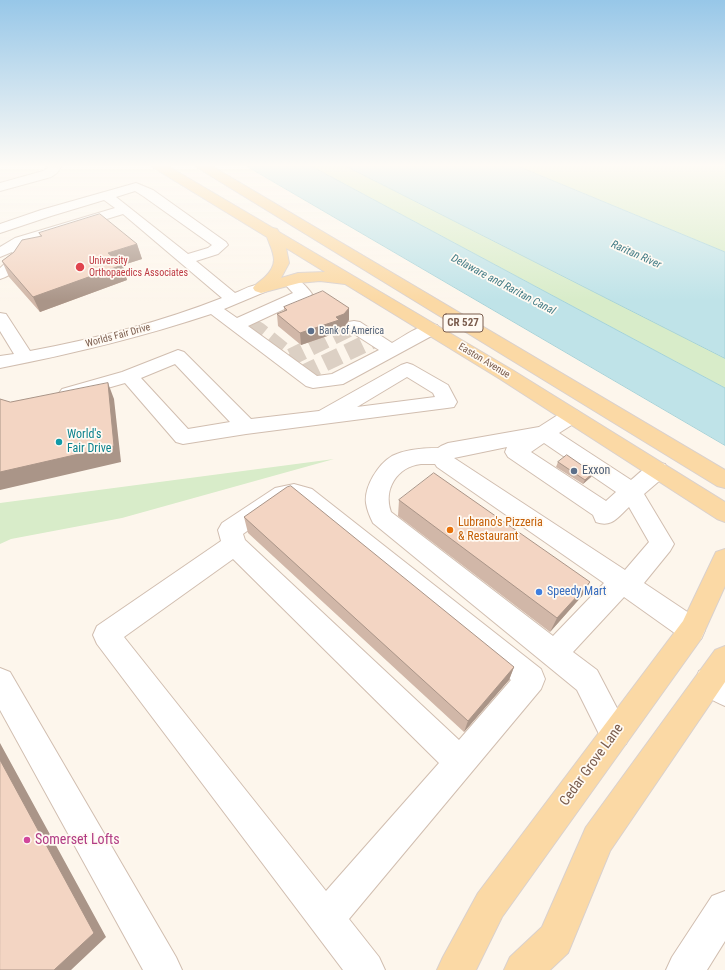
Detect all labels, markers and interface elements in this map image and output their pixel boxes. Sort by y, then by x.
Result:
water label: Raritan River [609,238,663,272]
water label: Delaware and Raritan Canal [449,252,557,318]
place label: University Orthopaedics Associates [89,255,188,278]
marker: University Orthopaedics Associates [74,261,86,273]
road number: CR 527 [443,314,483,332]
street label: Worlds Fair Drive [84,322,152,350]
place label: Bank of America [319,325,384,337]
marker: Bank of America [306,326,316,336]
street label: Easton Avenue [456,341,512,381]
place label: World's Fair Drive [67,428,111,456]
marker: World's Fair Drive [54,437,64,447]
place label: Exxon [582,464,610,478]
marker: Exxon [569,466,579,476]
place label: Lubrano's Pizzeria & Restaurant [458,516,543,544]
marker: Lubrano's Pizzeria & Restaurant [445,525,455,535]
place label: Speedy Mart [547,585,606,599]
marker: Speedy Mart [534,587,544,597]
street label: Cedar Grove Lane [557,721,627,809]
place label: Somerset Lofts [35,832,120,848]
marker: Somerset Lofts [22,835,32,845]

